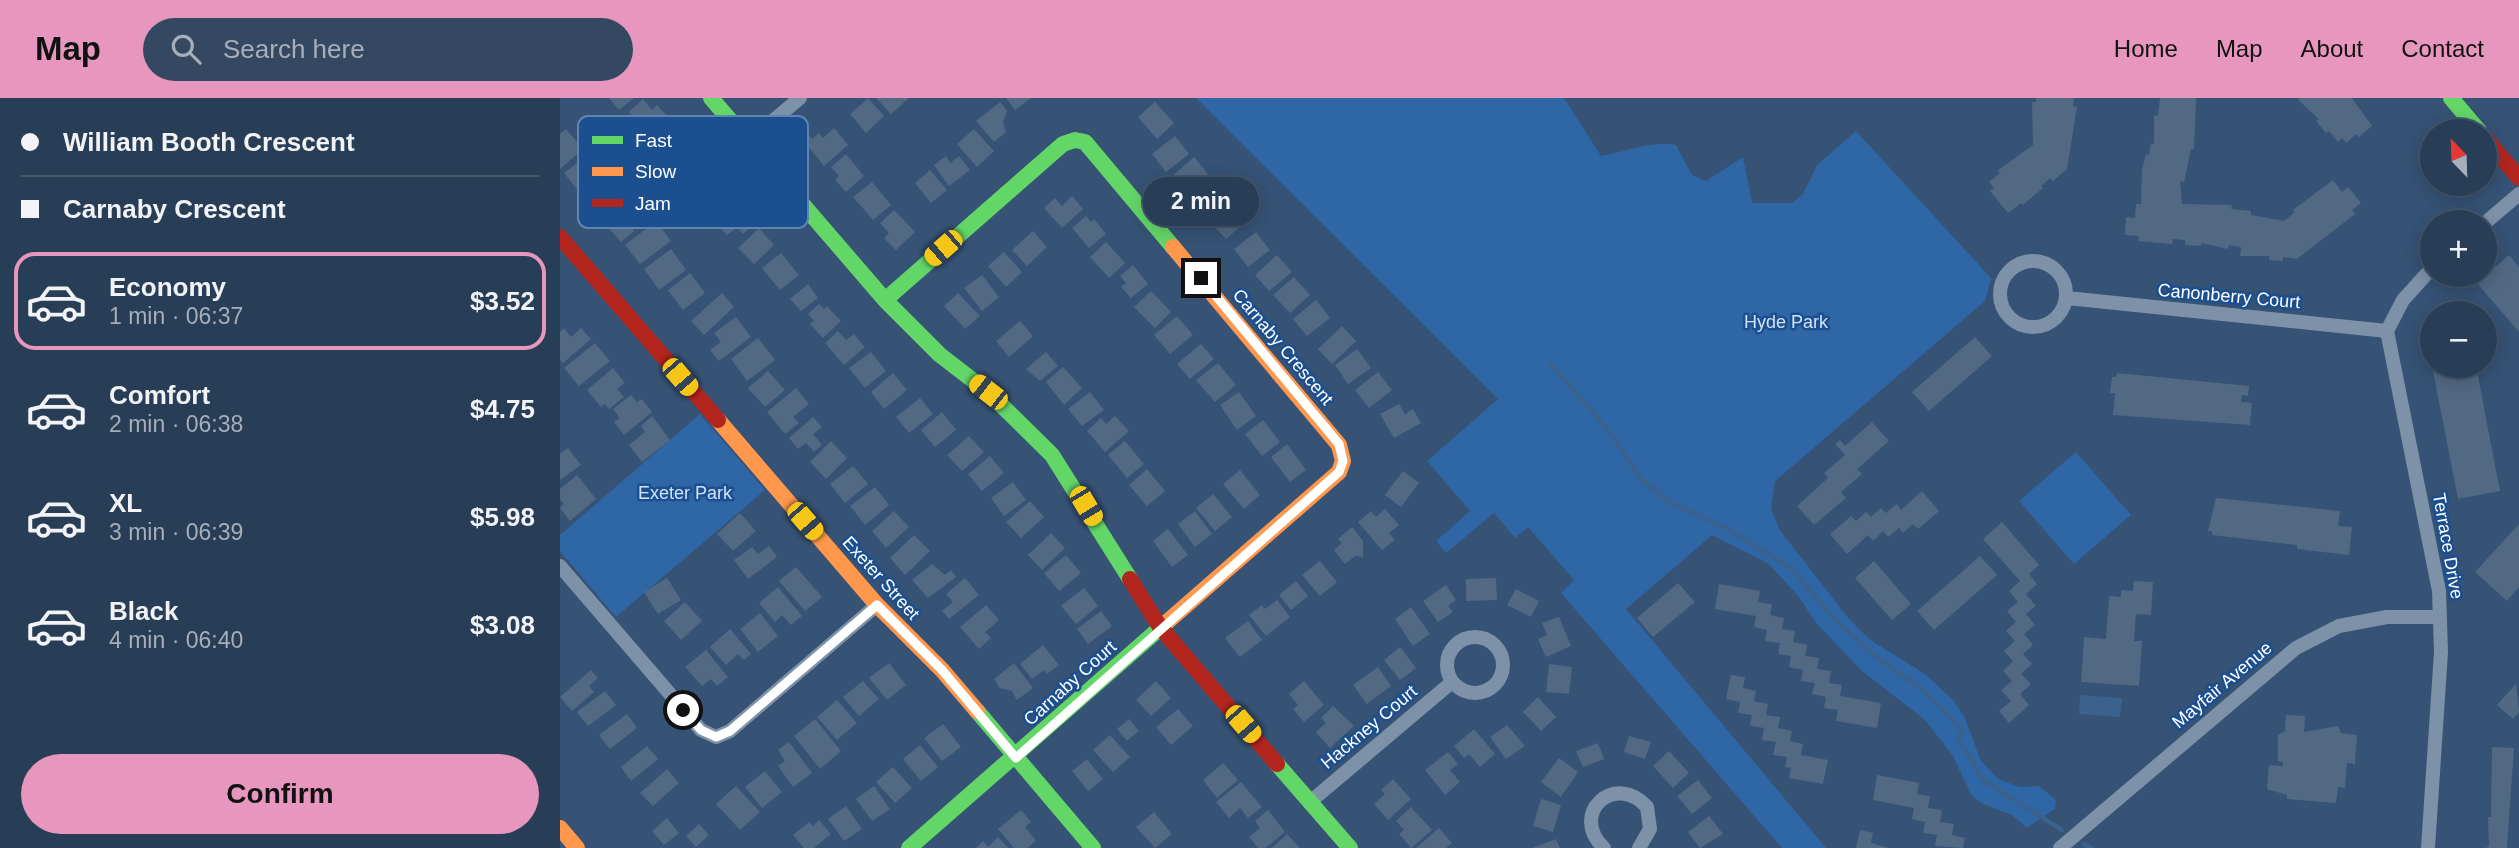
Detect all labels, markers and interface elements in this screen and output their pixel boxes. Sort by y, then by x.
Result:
search box [143,18,633,81]
text: Map [35,30,101,67]
icon: search [167,30,205,68]
text: Search here [223,34,365,64]
text: Home [2114,35,2178,62]
text: Map [2216,35,2263,62]
text: About [2301,35,2363,62]
text: Contact [2401,35,2484,62]
legend [578,116,808,228]
north arrow [2420,119,2497,196]
map controls [2420,119,2497,378]
text: William Booth Crescent [63,127,355,157]
text: Fast [635,130,673,151]
text: Slow [635,161,676,182]
callout: 2 min [1143,176,1259,226]
text: 2 min [1171,188,1231,214]
text: Jam [635,193,671,214]
text: Carnaby Crescent [63,194,286,224]
button: + [2420,210,2497,287]
car [921,226,966,270]
route end [1185,262,1217,294]
icon: car [25,270,88,333]
text: Economy [109,272,226,302]
street label: Canonberry Court [2157,280,2301,312]
street label: Carnaby Crescent [1229,285,1337,409]
text: $3.52 [470,286,535,316]
button: − [2420,301,2497,378]
text: 1 min · 06:37 [109,303,243,329]
park label: Hyde Park [1744,312,1829,332]
car [659,354,702,400]
car [965,371,1012,413]
icon: car [25,378,88,441]
text: Comfort [109,380,210,410]
text: $4.75 [470,394,535,424]
text: 2 min · 06:38 [109,411,243,437]
park label: Exeter Park [638,483,733,503]
car [1067,483,1106,529]
icon: car [25,486,88,549]
text: XL [109,488,142,518]
street label: Terrace Drive [2429,492,2467,600]
car [784,498,827,544]
text: $5.98 [470,502,535,532]
text: 3 min · 06:39 [109,519,243,545]
street label: Exeter Street [838,532,924,624]
icon: car [25,594,88,657]
text: Black [109,596,178,626]
text: $3.08 [470,610,535,640]
text: 4 min · 06:40 [109,627,243,653]
street label: Carnaby Court [1020,636,1120,730]
street label: Mayfair Avenue [2168,638,2276,732]
street label: Hackney Court [1317,681,1421,773]
route start [667,694,699,726]
car [1222,701,1265,747]
button: Confirm [21,754,539,834]

